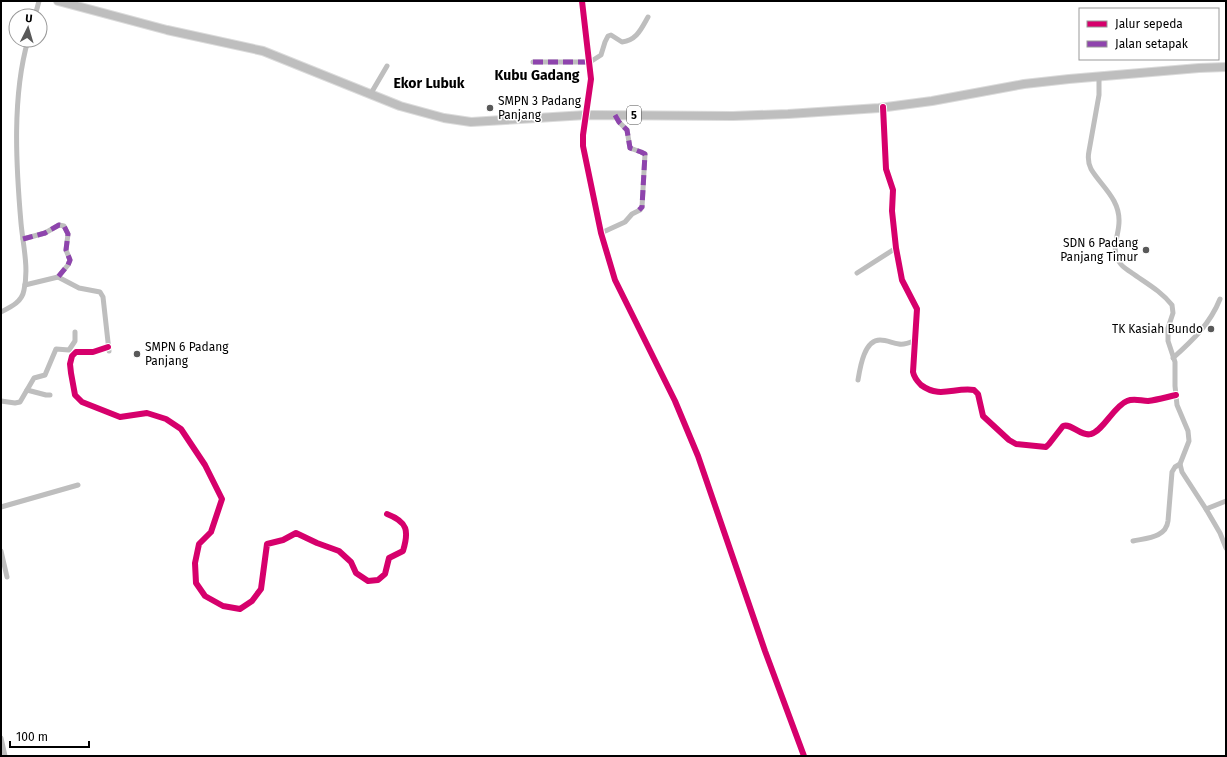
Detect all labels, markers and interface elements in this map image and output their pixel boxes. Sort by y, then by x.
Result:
north arrow [8,8,48,48]
legend [1079,8,1219,60]
text: U [25,12,33,25]
text: Jalur sepeda [1115,17,1183,31]
text: Jalan setapak [1115,37,1189,51]
district label: Kubu Gadang [495,67,580,84]
district label: Ekor Lubuk [393,75,465,92]
place label: SMPN 3 Padang Panjang [498,94,582,122]
marker: SMPN 3 Padang Panjang [485,103,495,113]
road number: 5 [627,106,641,124]
place label: SDN 6 Padang Panjang Timur [1060,236,1139,264]
marker: SDN 6 Padang Panjang Timur [1141,245,1151,255]
place label: TK Kasiah Bundo [1112,322,1203,336]
marker: TK Kasiah Bundo [1206,324,1216,334]
place label: SMPN 6 Padang Panjang [145,340,229,368]
marker: SMPN 6 Padang Panjang [132,349,142,359]
scale bar [10,723,89,749]
text: 100 m [16,730,48,744]

